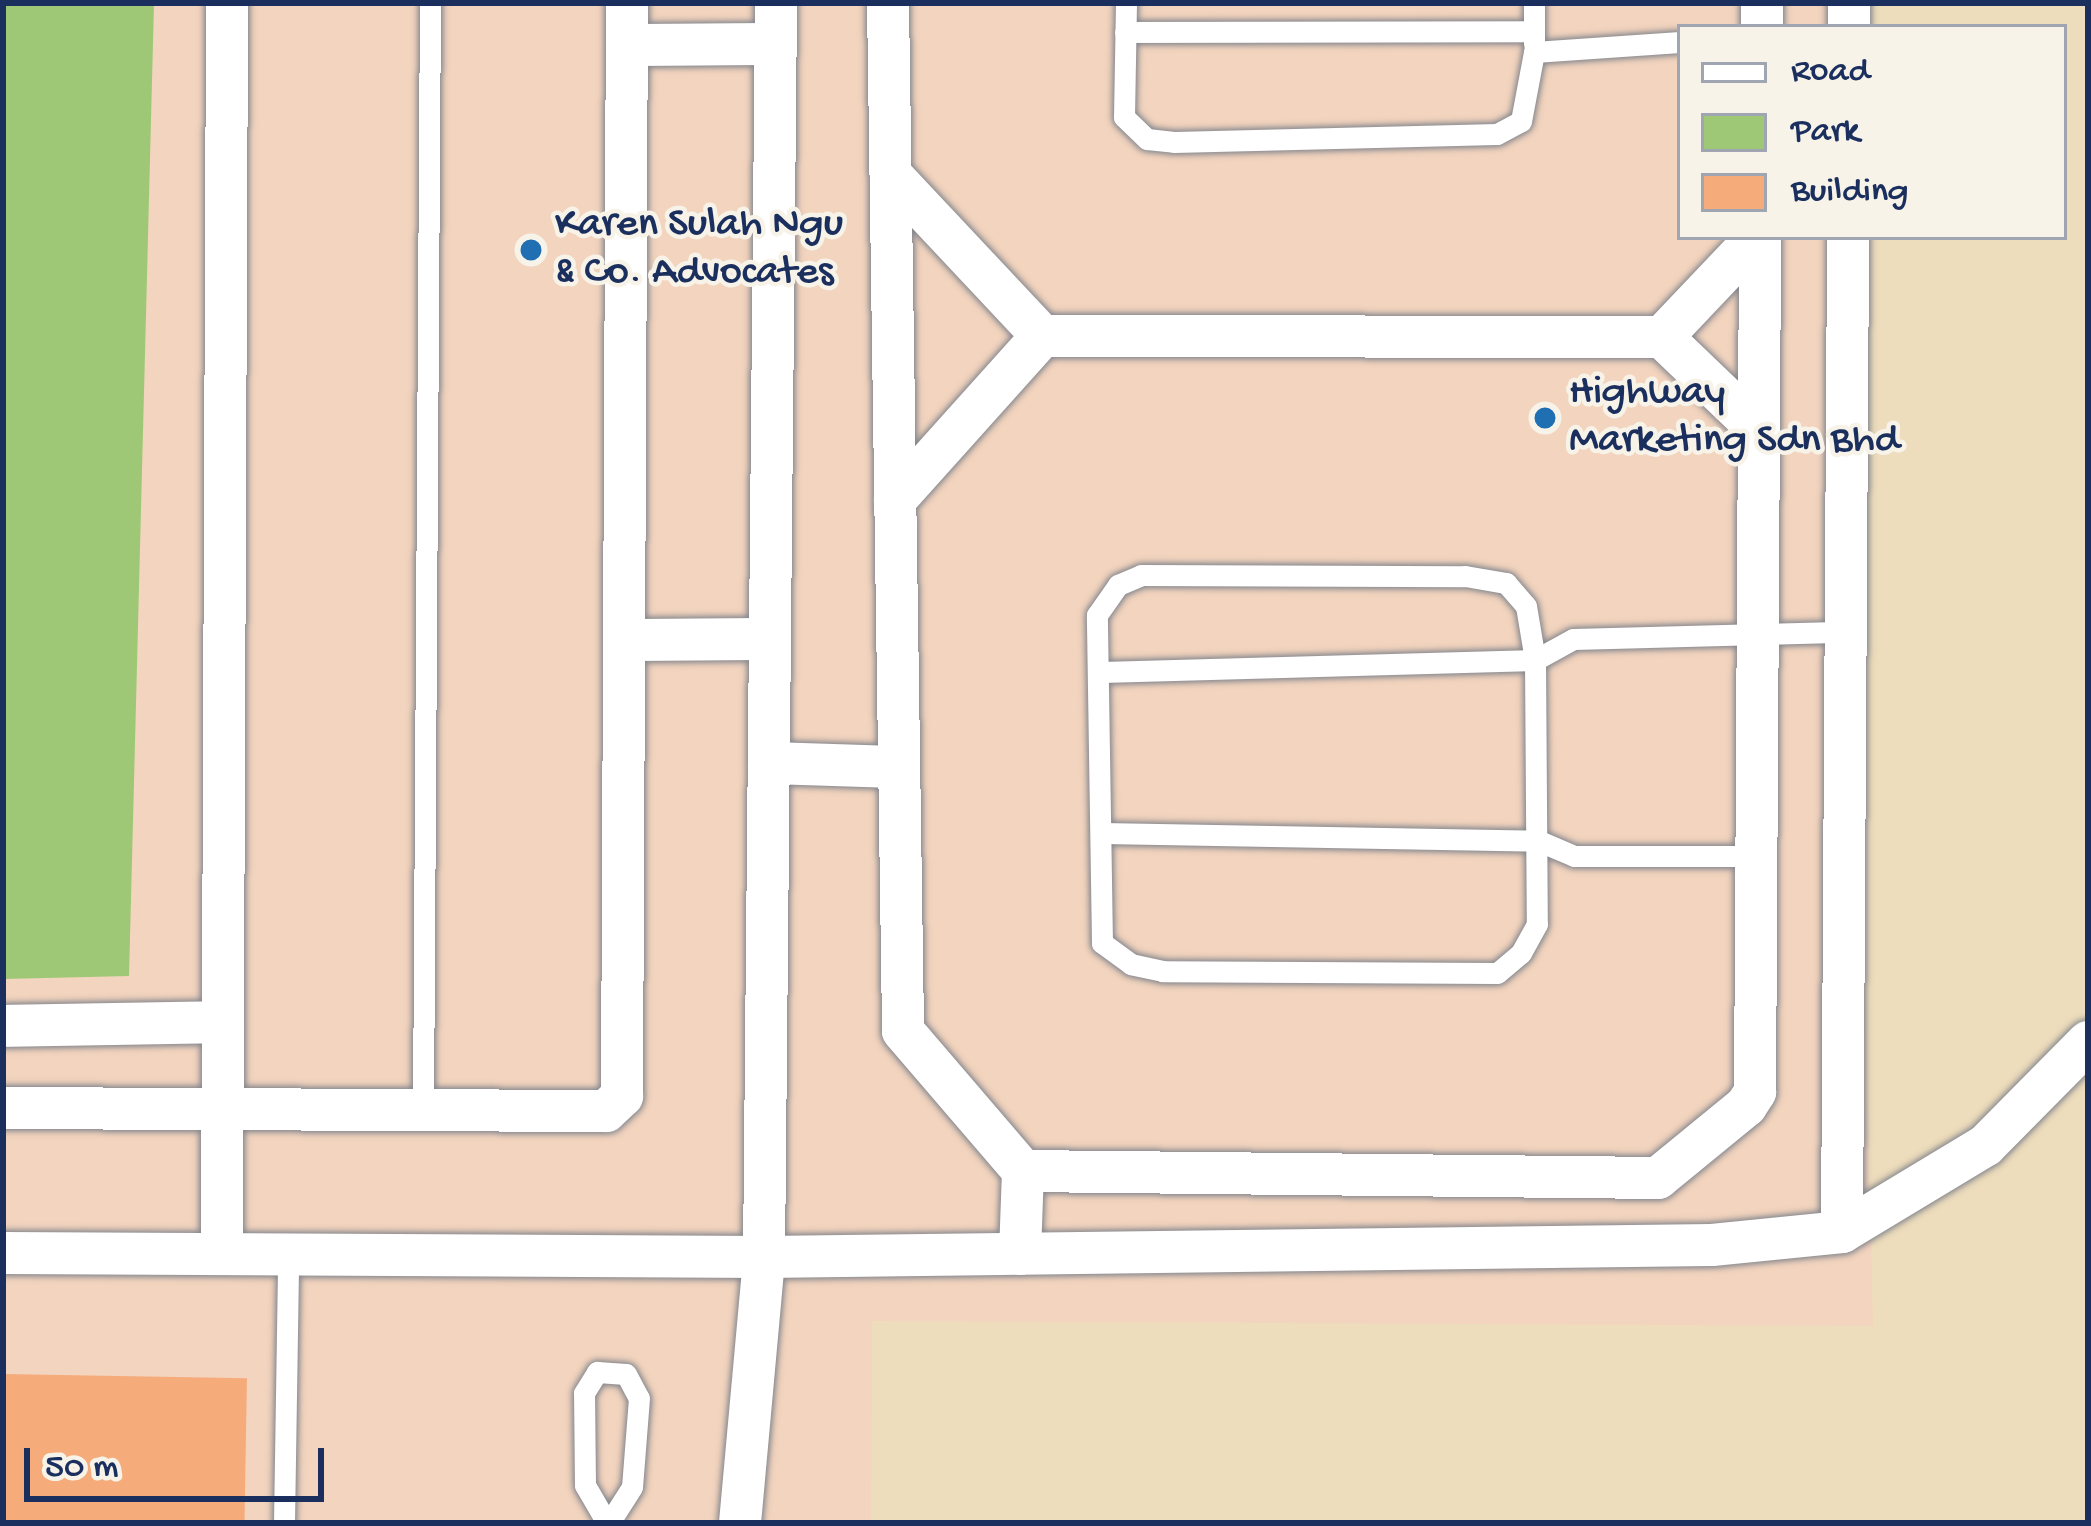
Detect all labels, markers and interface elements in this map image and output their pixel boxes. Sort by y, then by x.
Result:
legend [1677,24,2067,240]
text: Road [1791,51,1870,94]
text: Park [1791,111,1860,154]
text: Building [1791,171,1909,214]
place label: Karen Sulah Ngu & Co. Advocates [555,201,843,300]
marker: Karen Sulah Ngu & Co. Advocates [518,237,544,263]
place label: Highway Marketing Sdn Bhd [1569,369,1899,468]
marker: Highway Marketing Sdn Bhd [1532,405,1558,431]
scale bar [30,1424,330,1498]
text: 50 m [45,1447,118,1490]

